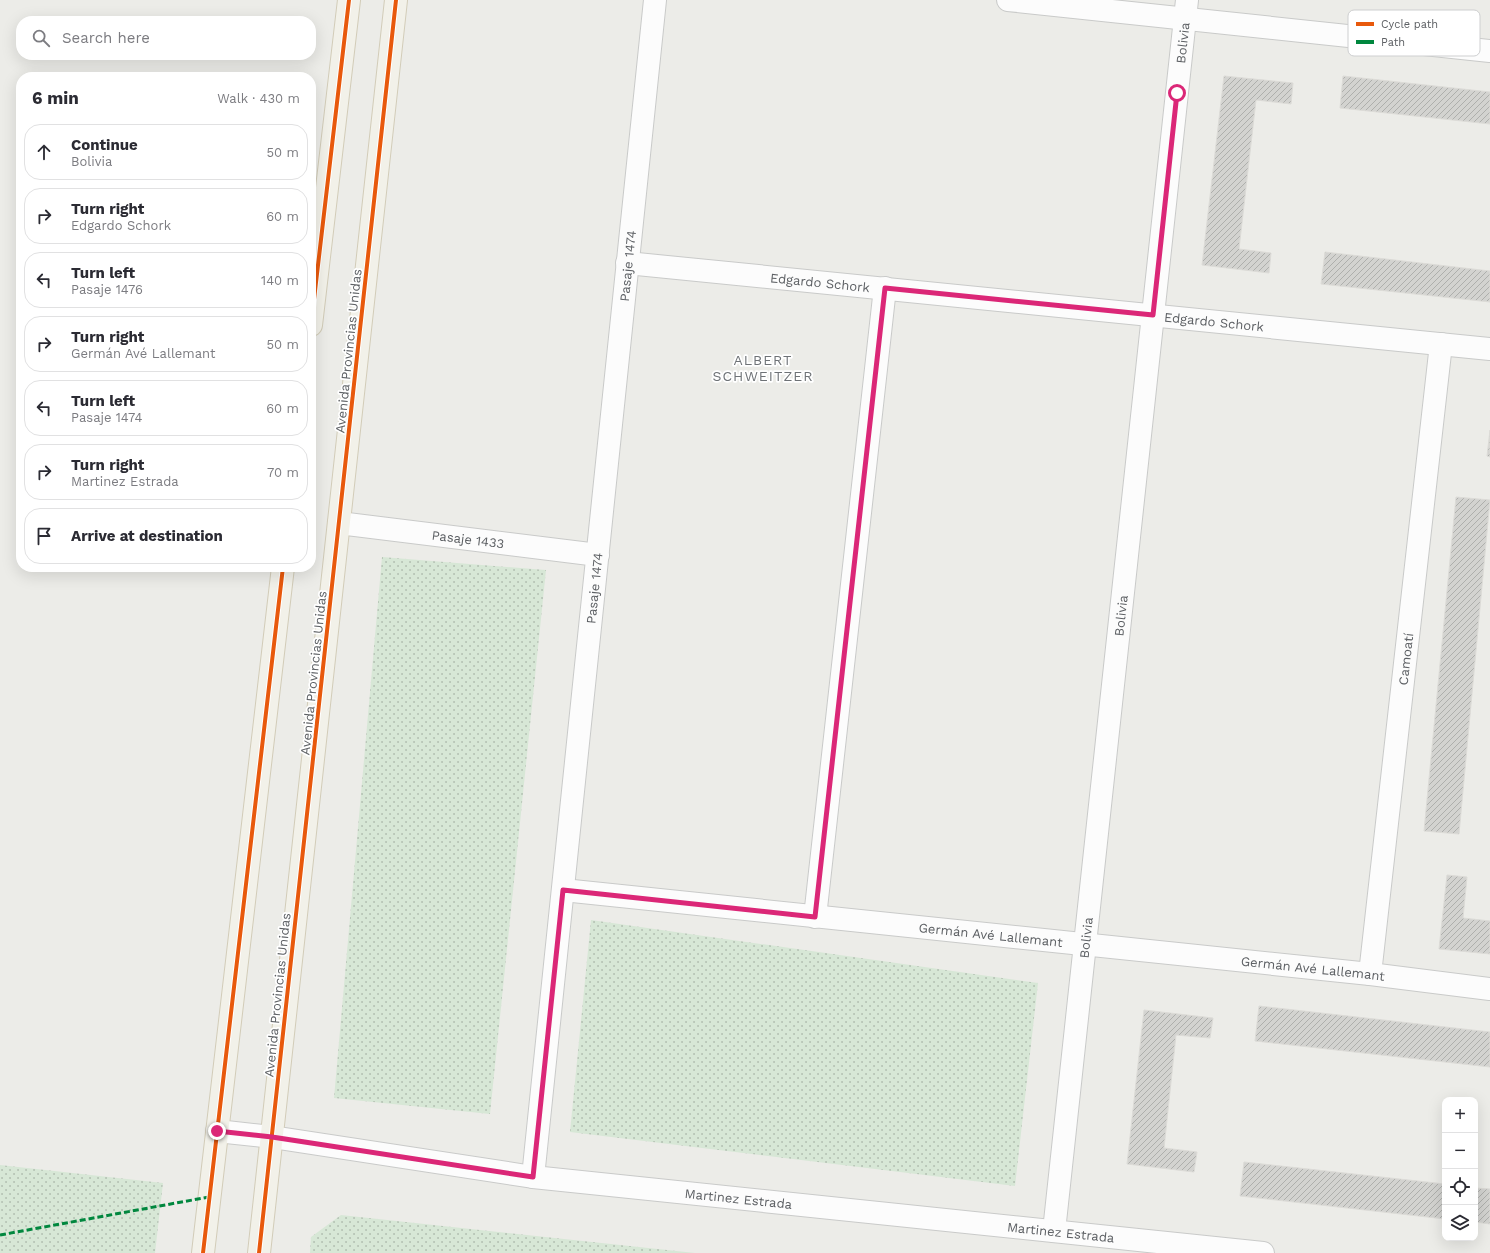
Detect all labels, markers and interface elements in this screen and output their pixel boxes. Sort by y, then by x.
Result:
legend [1348,10,1480,56]
search box [16,16,316,60]
text: Cycle path [1381,18,1438,31]
street label: Bolivia [1173,21,1193,64]
icon: search [30,27,52,49]
text: Search here [62,29,150,47]
text: Path [1381,36,1405,49]
route start [1168,84,1186,102]
text: 6 min [32,88,79,108]
text: Walk · 430 m [217,91,300,106]
text: Continue [71,136,138,154]
icon: ahead [33,141,55,163]
text: 50 m [267,145,299,160]
text: Bolivia [71,154,112,169]
text: Turn right [71,200,144,218]
icon: right [33,205,55,227]
text: 60 m [266,209,299,224]
text: Edgardo Schork [71,218,171,233]
street label: Pasaje 1474 [617,230,639,302]
text: Turn left [71,264,135,282]
street label: Avenida Provincias Unidas [332,268,365,434]
icon: left [33,269,55,291]
street label: Edgardo Schork [769,270,871,295]
text: 140 m [261,273,299,288]
text: Pasaje 1476 [71,282,143,297]
street label: Edgardo Schork [1163,310,1265,334]
text: Turn right [71,328,144,346]
icon: right [33,333,55,355]
text: 50 m [267,337,299,352]
text: Germán Avé Lallemant [71,346,216,361]
district label: ALBERT SCHWEITZER [713,352,813,384]
text: Turn left [71,392,135,410]
icon: left [33,397,55,419]
text: 60 m [266,401,299,416]
text: Pasaje 1474 [71,410,142,425]
text: Turn right [71,456,144,474]
icon: right [33,461,55,483]
text: 70 m [267,465,299,480]
text: Martinez Estrada [71,474,179,489]
icon: arrive [33,525,55,547]
text: Arrive at destination [71,527,223,545]
street label: Pasaje 1433 [431,528,505,551]
street label: Pasaje 1474 [583,552,606,625]
street label: Avenida Provincias Unidas [297,590,330,756]
street label: Bolivia [1111,594,1131,637]
street label: Camoatí [1396,632,1416,686]
street label: Avenida Provincias Unidas [261,912,294,1078]
street label: Bolivia [1077,916,1096,959]
street label: Germán Avé Lallemant [918,920,1064,950]
street label: Germán Avé Lallemant [1240,954,1386,984]
map controls [1442,1097,1478,1241]
button: + [1442,1097,1478,1133]
route end [208,1122,226,1140]
button: − [1442,1133,1478,1169]
button: locate [1442,1169,1478,1205]
street label: Martinez Estrada [684,1186,793,1212]
button: layers [1442,1205,1478,1241]
street label: Martinez Estrada [1006,1219,1116,1246]

